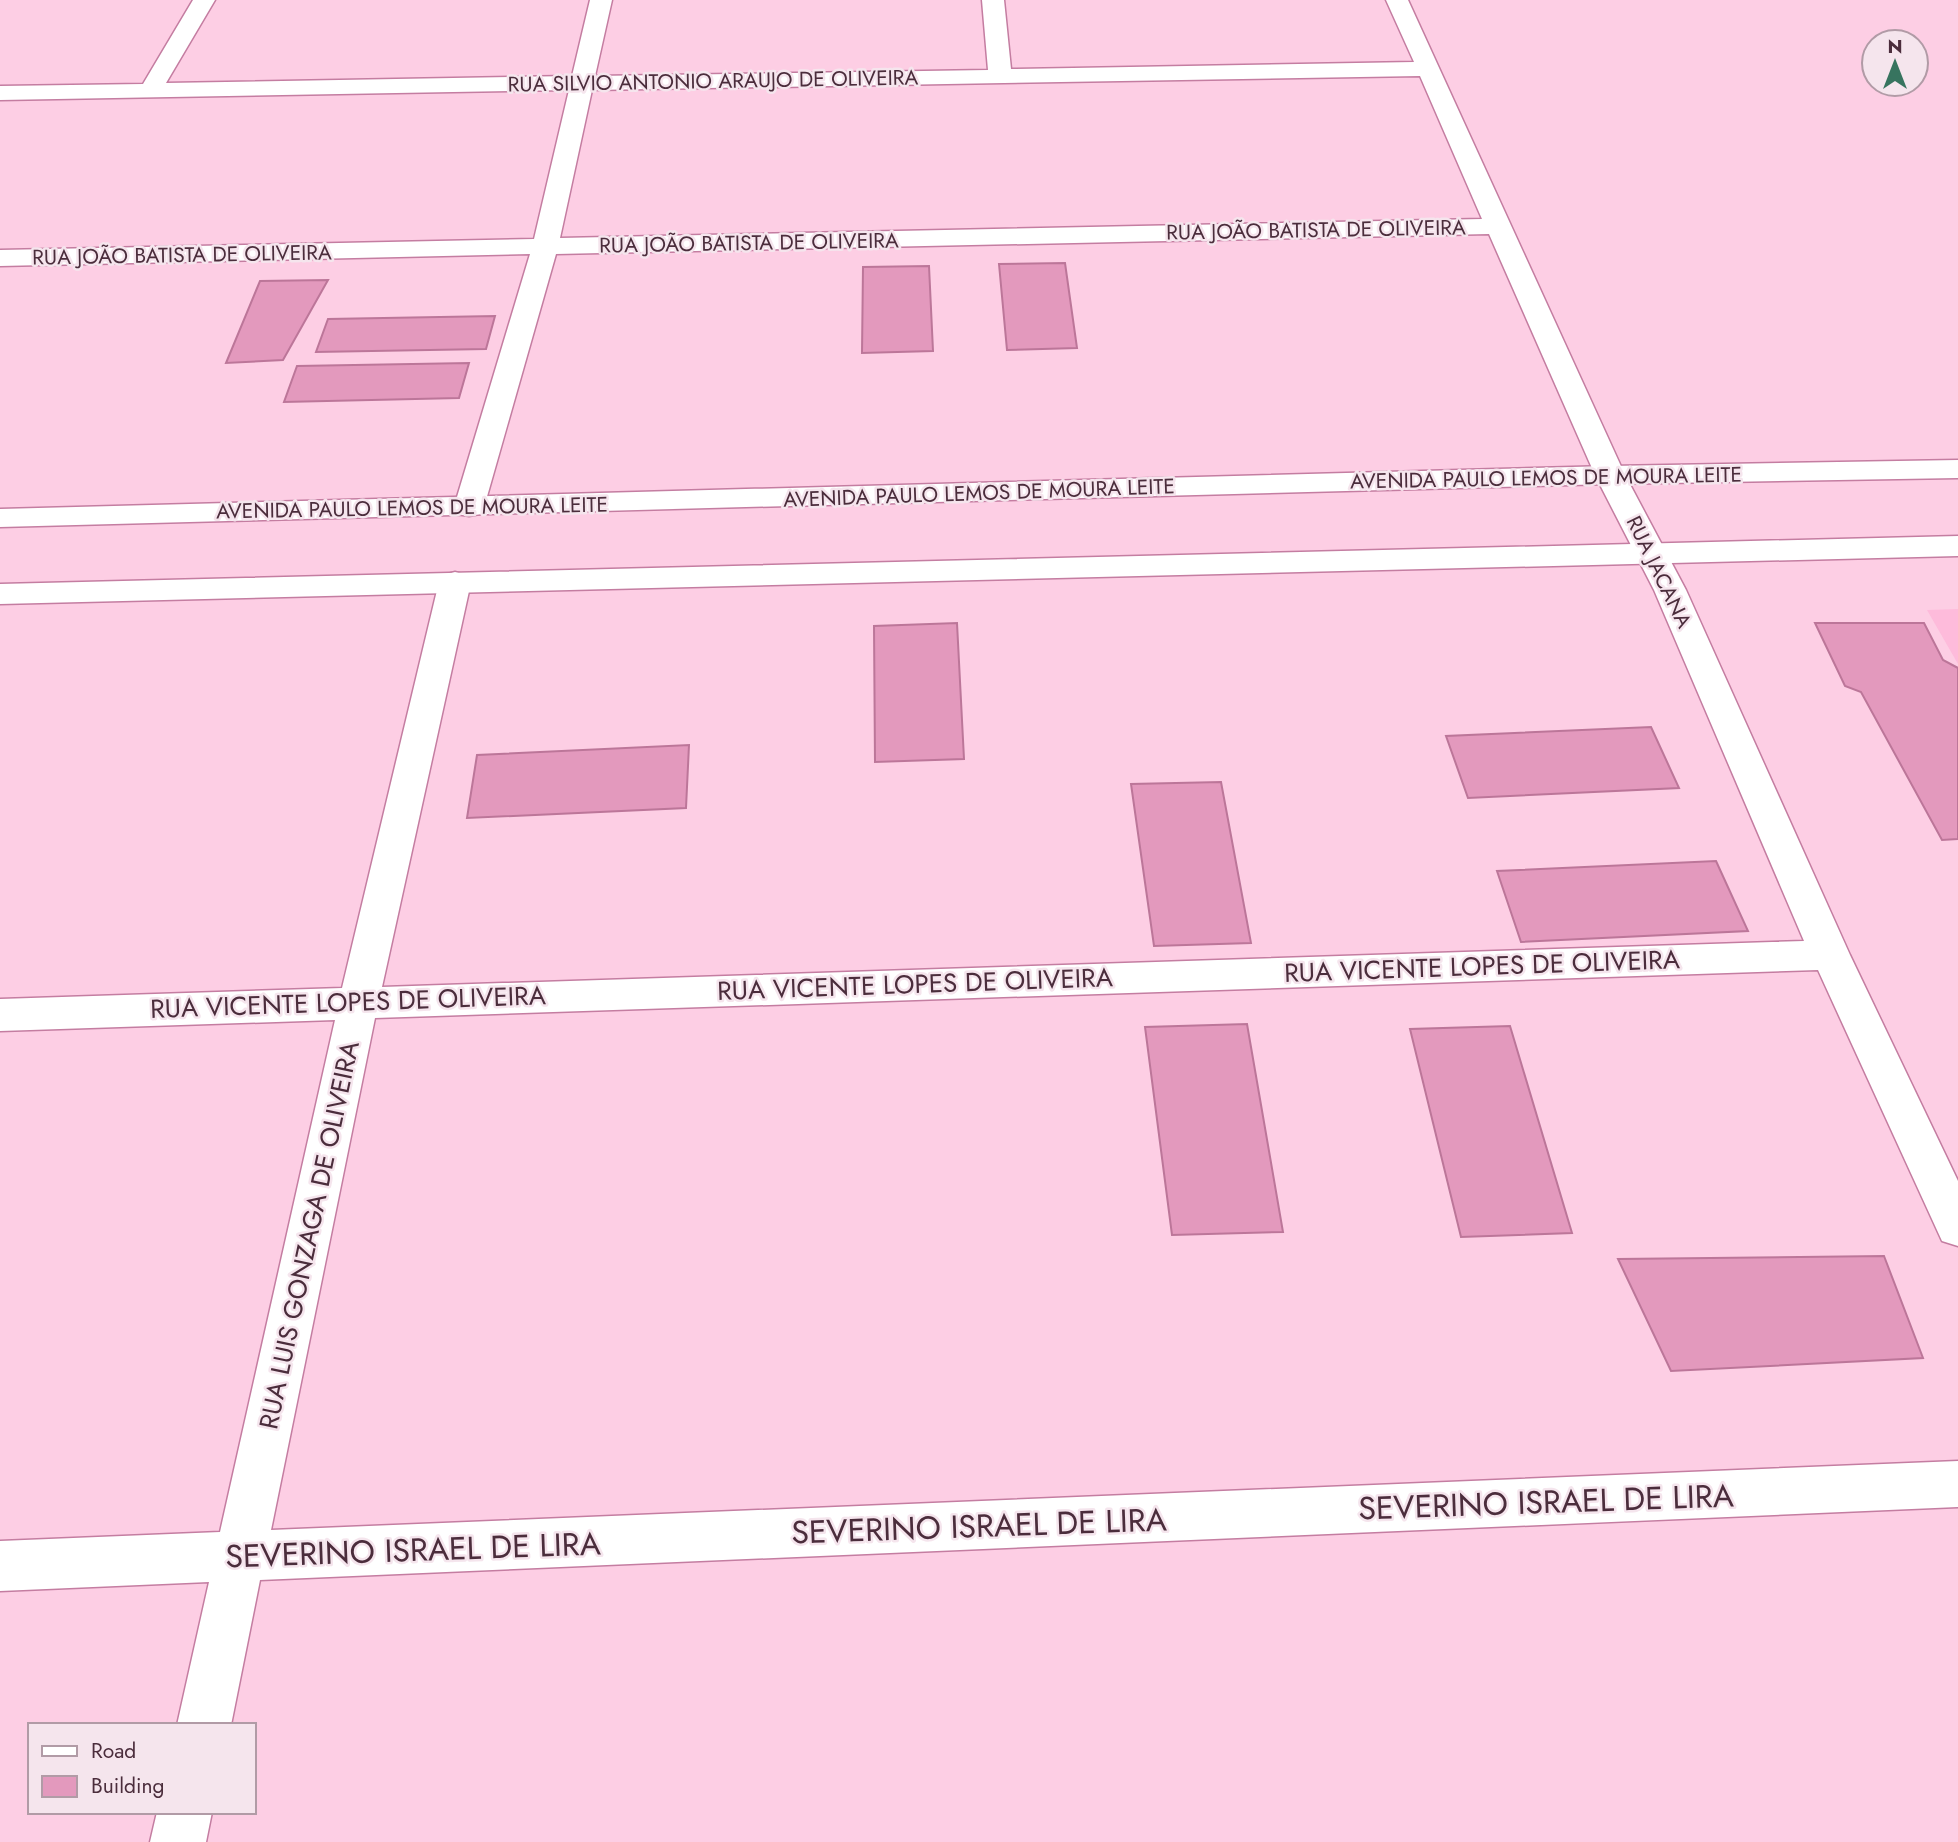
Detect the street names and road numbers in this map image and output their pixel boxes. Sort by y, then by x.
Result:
street label: RUA SILVIO ANTONIO ARAUJO DE OLIVEIRA [507,62,919,100]
street label: RUA JOÃO BATISTA DE OLIVEIRA [1166,212,1466,248]
street label: RUA JOÃO BATISTA DE OLIVEIRA [599,225,899,261]
street label: RUA JOÃO BATISTA DE OLIVEIRA [32,237,332,273]
street label: AVENIDA PAULO LEMOS DE MOURA LEITE [1350,460,1742,496]
street label: AVENIDA PAULO LEMOS DE MOURA LEITE [783,471,1175,515]
street label: AVENIDA PAULO LEMOS DE MOURA LEITE [216,490,608,526]
street label: RUA JACANA [1619,511,1699,633]
street label: RUA VICENTE LOPES DE OLIVEIRA [1284,940,1681,992]
street label: RUA VICENTE LOPES DE OLIVEIRA [717,958,1114,1010]
street label: RUA VICENTE LOPES DE OLIVEIRA [150,976,547,1028]
street label: RUA LUIS GONZAGA DE OLIVEIRA [249,1037,369,1433]
street label: SEVERINO ISRAEL DE LIRA [1358,1472,1734,1532]
street label: SEVERINO ISRAEL DE LIRA [791,1496,1167,1556]
street label: SEVERINO ISRAEL DE LIRA [225,1520,601,1580]

